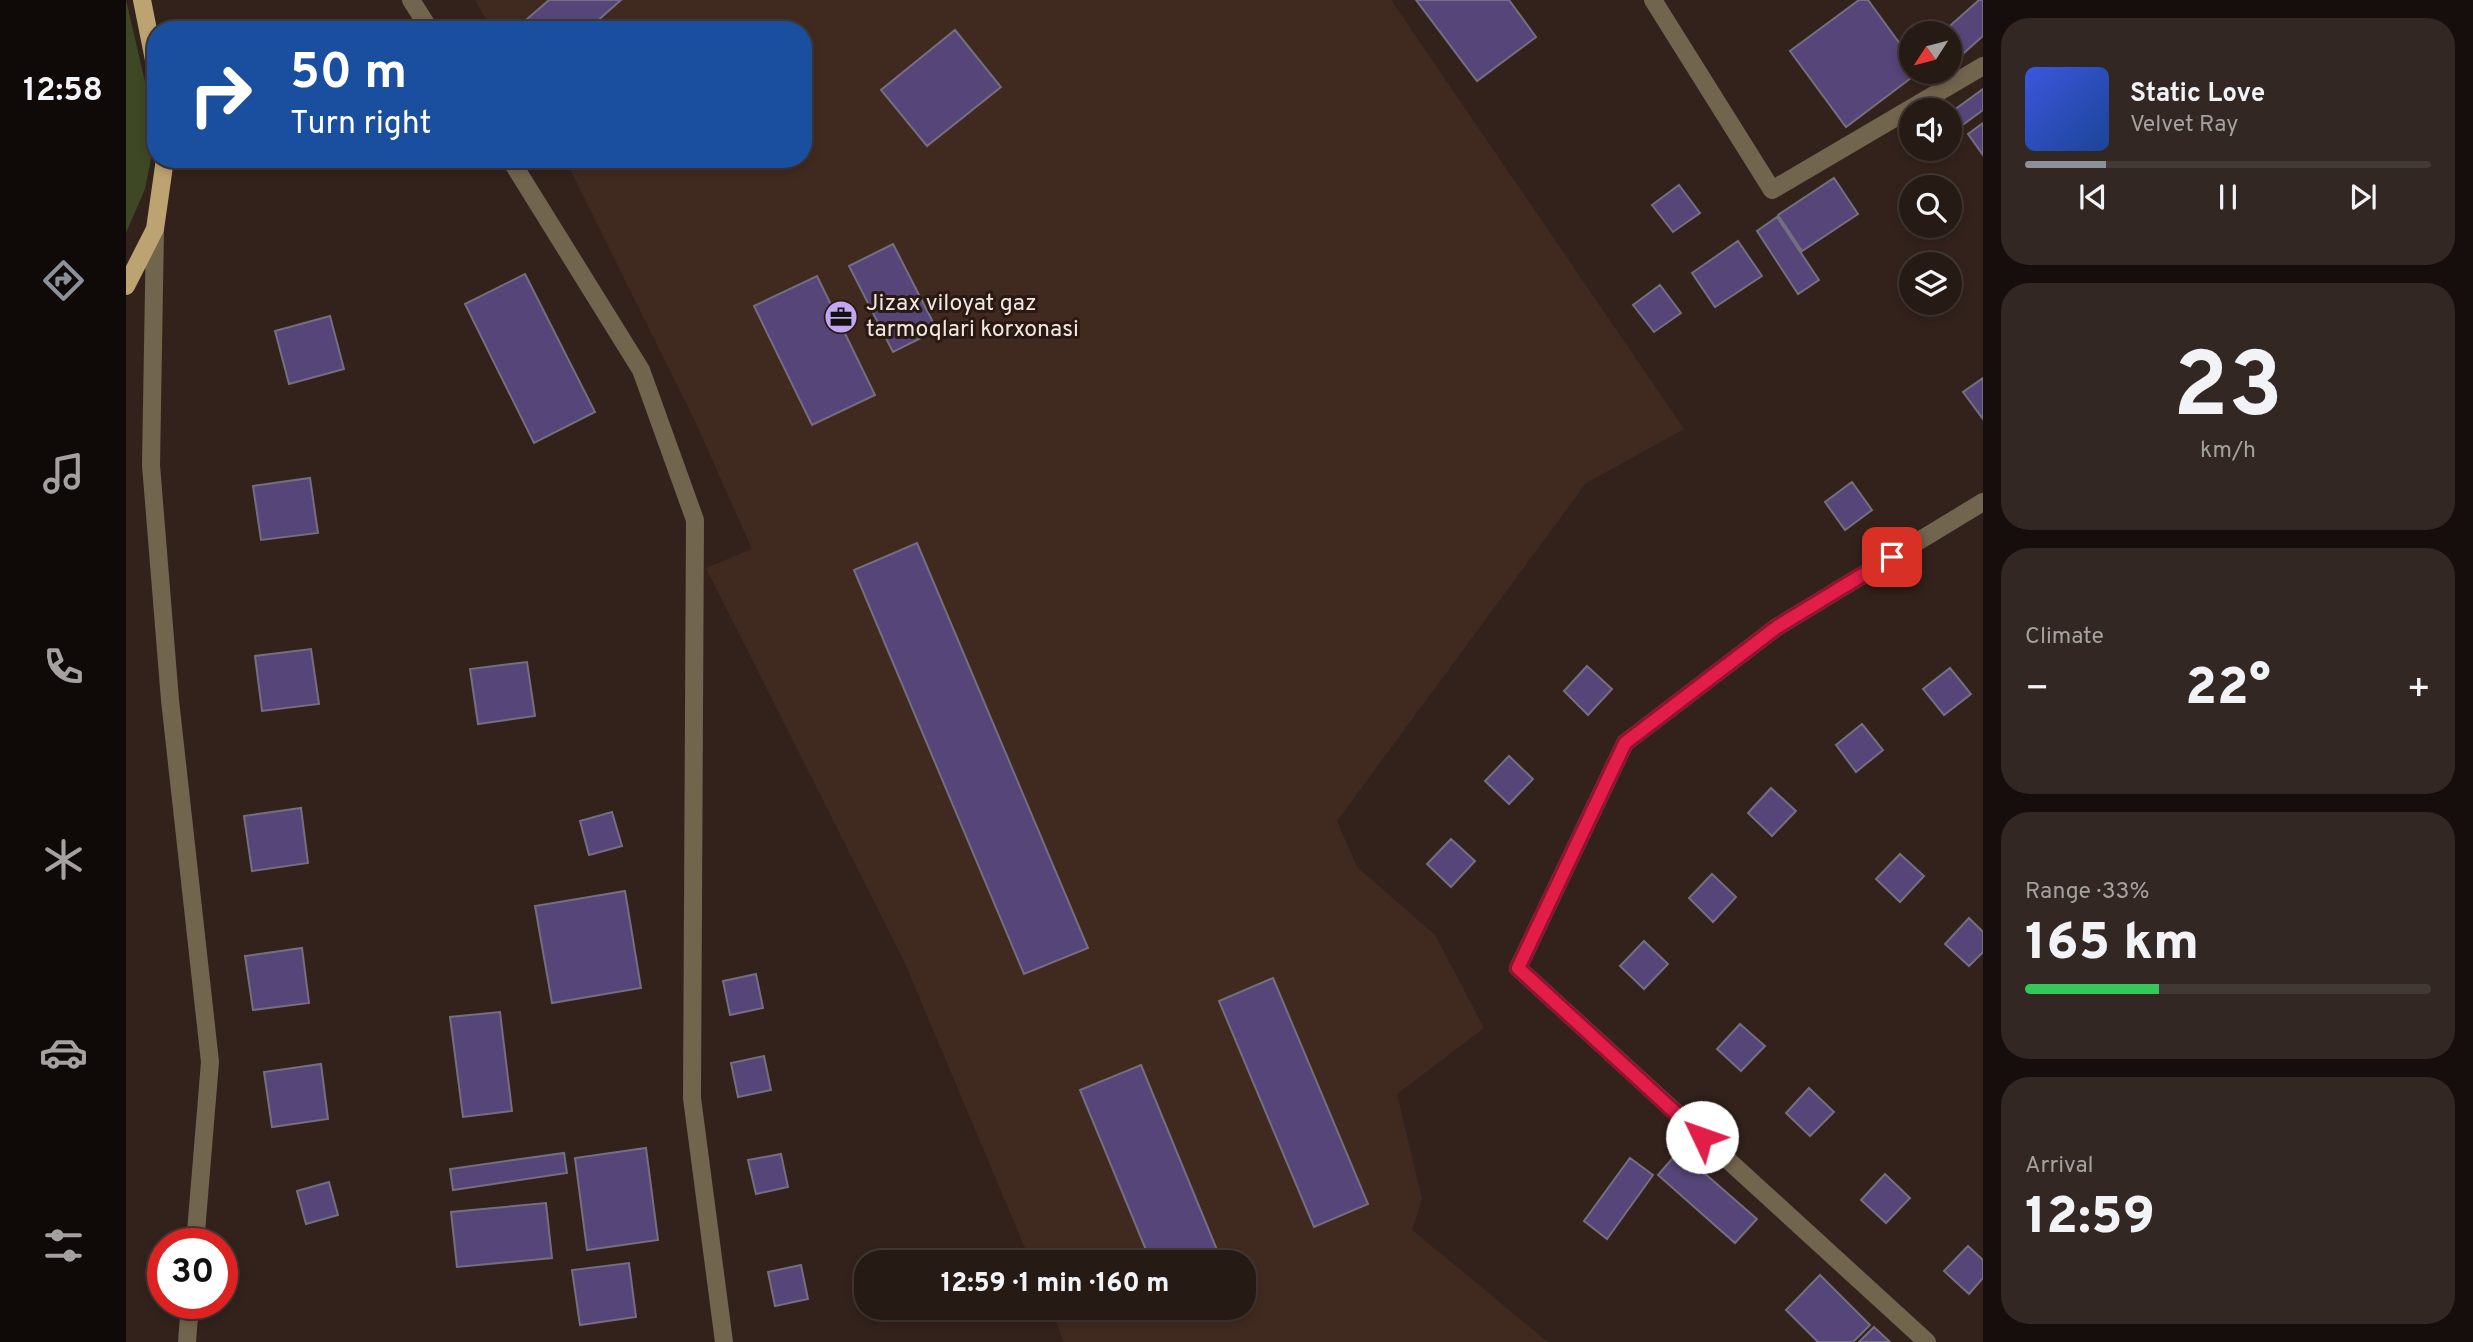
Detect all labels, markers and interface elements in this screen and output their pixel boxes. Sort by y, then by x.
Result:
north arrow [1899,21,1962,84]
map controls [1899,21,1962,315]
text: 50 m [290,44,407,106]
icon: right [175,49,266,140]
text: 12:58 [23,72,103,112]
text: Static Love [2130,78,2265,111]
button: sound [1899,98,1962,161]
text: Turn right [290,105,432,145]
text: Velvet Ray [2130,111,2238,140]
button: search [1899,175,1962,238]
icon: previous [2074,178,2112,216]
icon: pause [2209,178,2247,216]
icon: next [2344,178,2382,216]
button: layers [1899,252,1962,315]
icon: directions [39,256,88,305]
place label: Jizax viloyat gaz tarmoqlari korxonasi [866,290,1079,345]
office icon: Jizax viloyat gaz tarmoqlari korxonasi [822,298,860,336]
text: 23 [2173,334,2283,449]
text: km/h [2200,437,2256,466]
icon: music [39,449,88,498]
pin [1862,527,1922,587]
icon: arrive [1873,538,1911,576]
text: Climate [2025,623,2104,652]
icon: phone [39,642,88,691]
text: 22° [2185,657,2271,723]
text: − [2025,666,2050,715]
text: + [2406,666,2431,715]
icon: climate [39,835,88,884]
text: Range · 33% [2025,878,2149,907]
text: 165 km [2025,912,2199,978]
icon: car [39,1028,88,1077]
position arrow [1665,1100,1739,1174]
text: Arrival [2025,1152,2094,1181]
text: 12:59 [2025,1186,2155,1252]
icon: filters [39,1221,88,1270]
speed limit sign: 30 [147,1228,238,1319]
text: 12:59 · 1 min · 160 m [941,1268,1169,1301]

